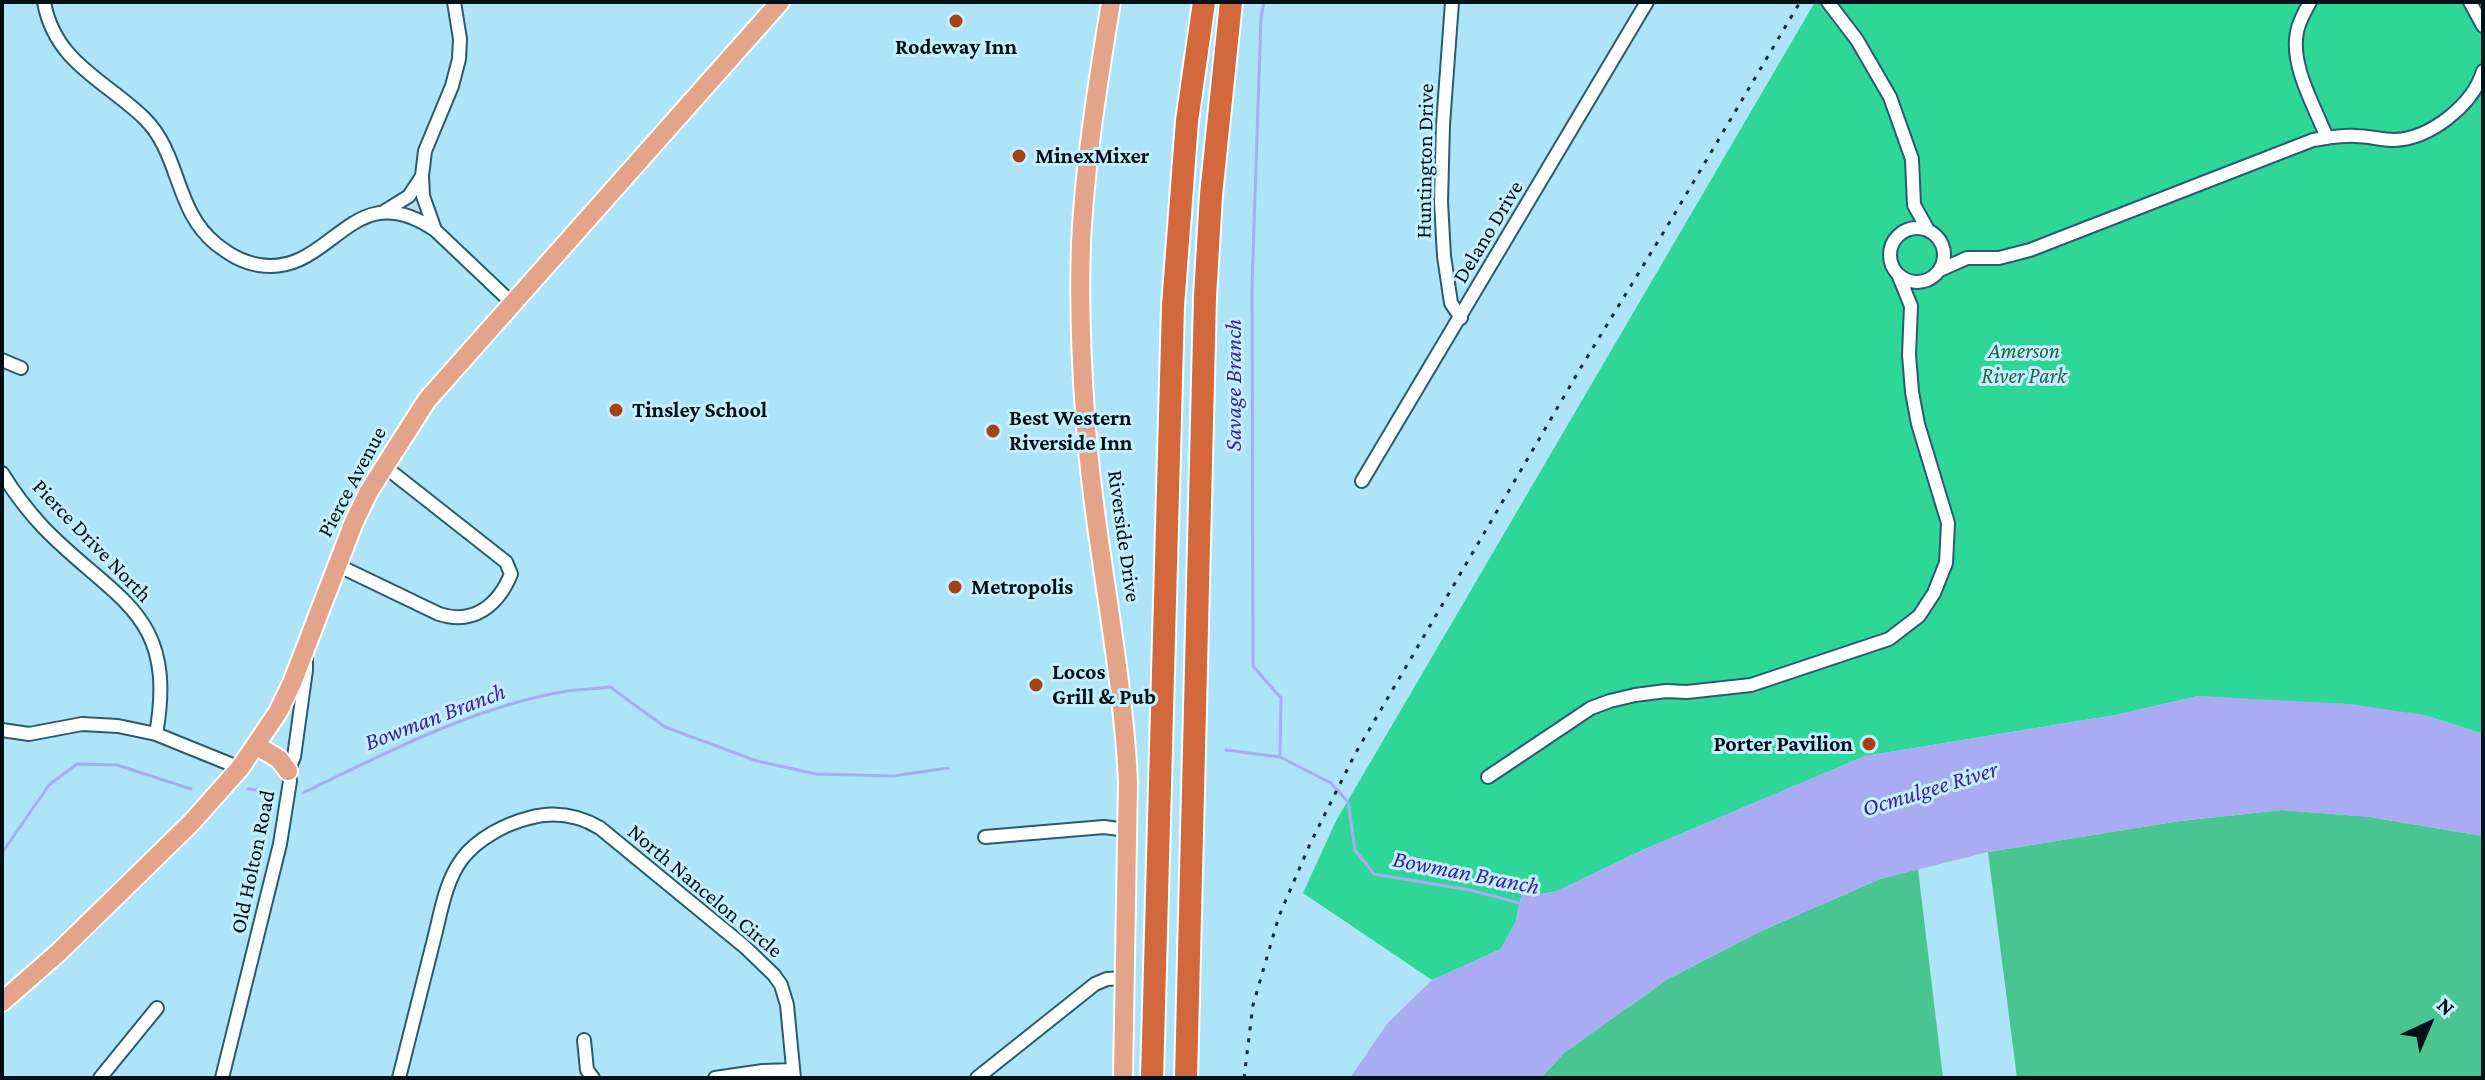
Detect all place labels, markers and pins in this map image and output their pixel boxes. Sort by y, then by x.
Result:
marker: Rodeway Inn [947,12,965,30]
place label: Rodeway Inn [895,34,1017,60]
place label: MinexMixer [1035,143,1149,169]
marker: MinexMixer [1010,147,1028,165]
place label: Tinsley School [632,397,767,423]
marker: Tinsley School [607,401,625,419]
place label: Best Western Riverside Inn [1009,405,1132,456]
marker: Best Western Riverside Inn [984,422,1002,440]
place label: Metropolis [971,574,1073,600]
marker: Metropolis [946,578,964,596]
place label: Locos Grill & Pub [1052,659,1156,710]
marker: Locos Grill & Pub [1027,676,1045,694]
place label: Porter Pavilion [1713,731,1853,757]
marker: Porter Pavilion [1860,735,1878,753]

